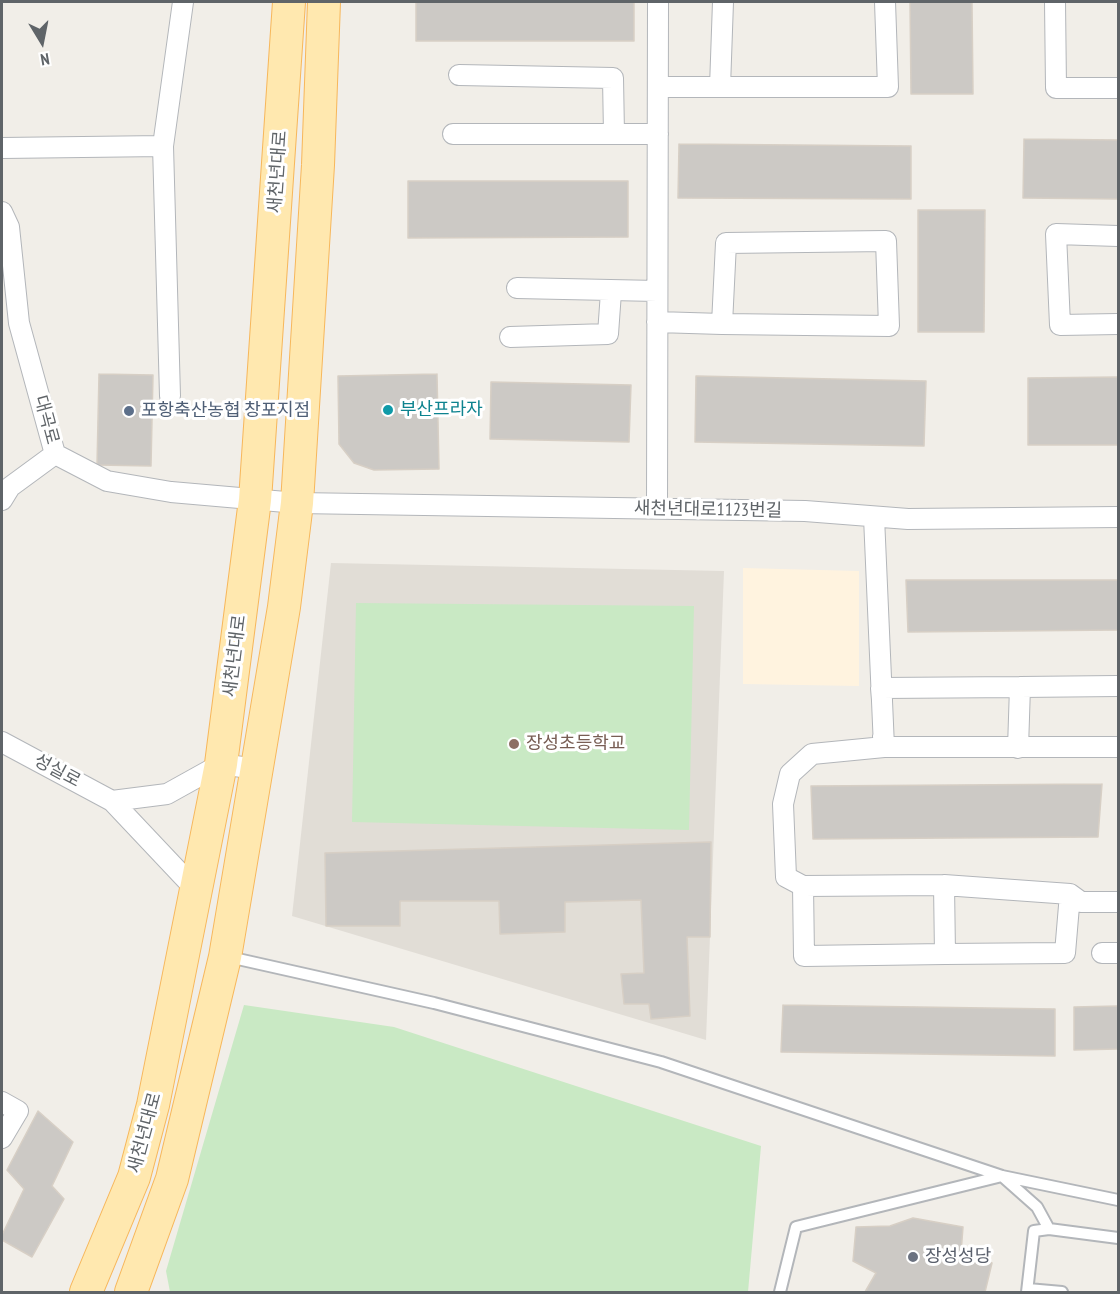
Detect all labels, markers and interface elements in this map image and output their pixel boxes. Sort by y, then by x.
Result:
north arrow [12,12,72,72]
text: N [39,49,51,70]
street label: 새천년대로 [264,130,292,214]
street label: 대곡로 [29,393,63,447]
place label: 부산프라자 [400,399,483,421]
place label: 포항축산농협 창포지점 [141,400,310,422]
marker: 부산프라자 [381,403,395,417]
marker: 포항축산농협 창포지점 [122,404,136,418]
street label: 새천년대로1123번길 [634,498,782,522]
street label: 새천년대로 [219,614,251,698]
place label: 장성초등학교 [526,733,625,755]
marker: 장성초등학교 [507,737,521,751]
street label: 성실로 [30,750,84,792]
street label: 새천년대로 [124,1090,166,1176]
place label: 장성성당 [925,1246,991,1268]
marker: 장성성당 [906,1250,920,1264]

